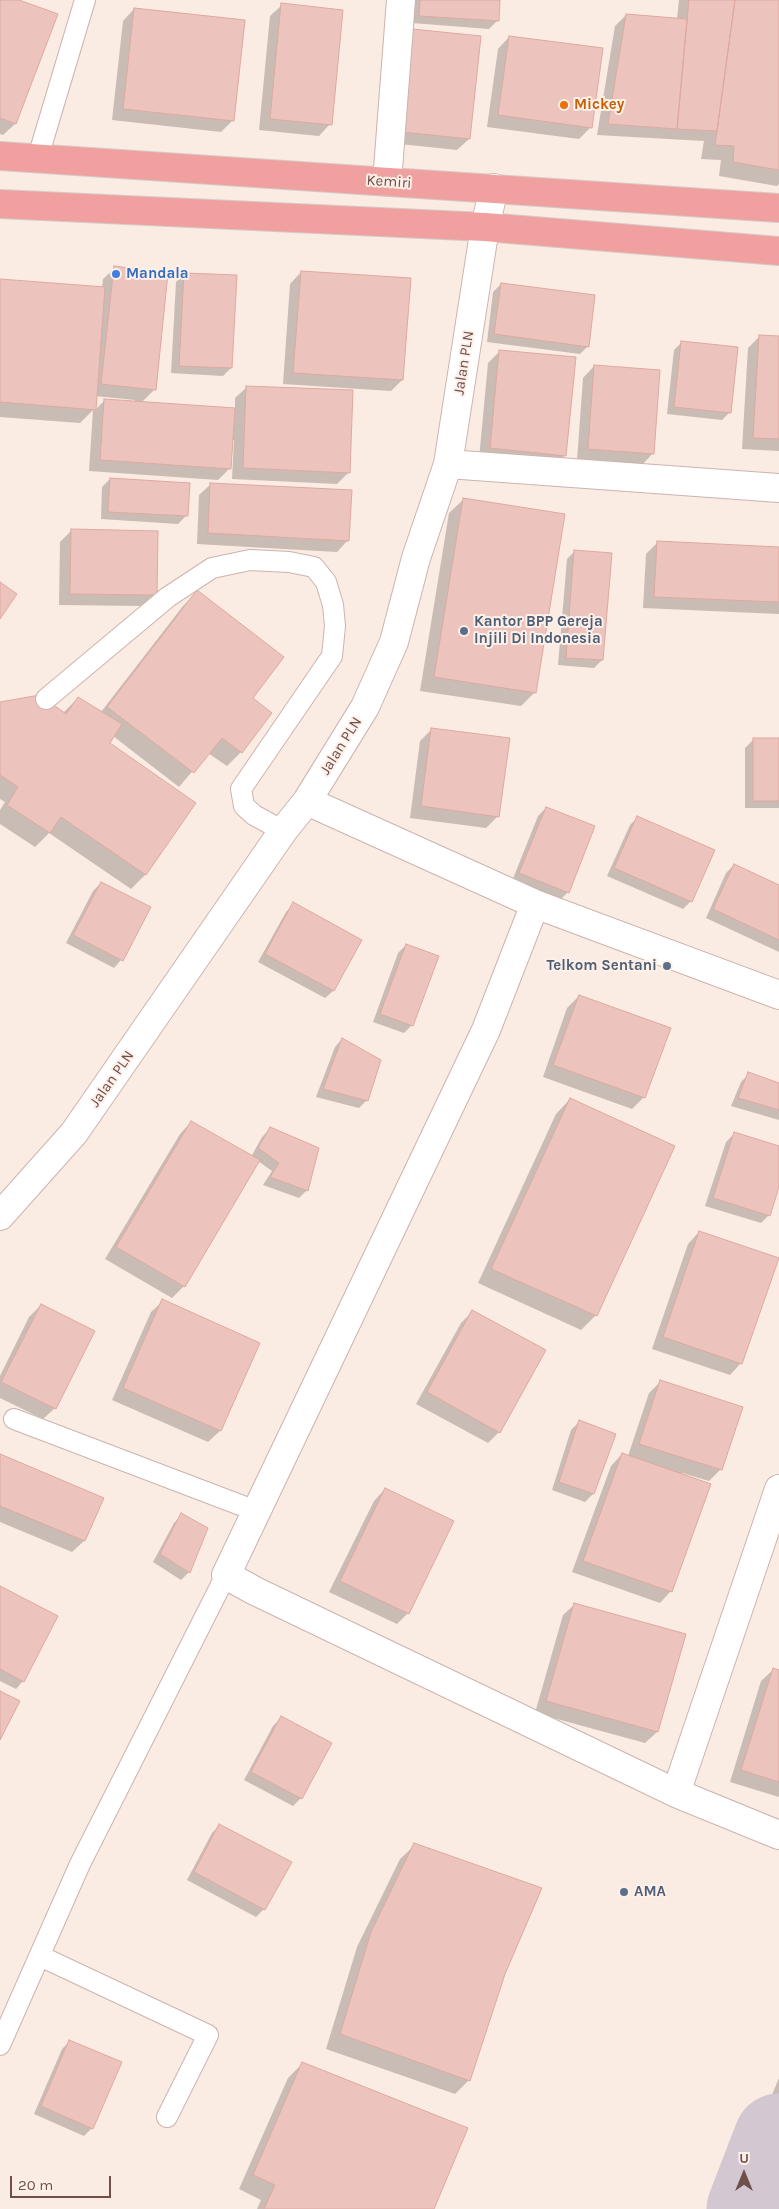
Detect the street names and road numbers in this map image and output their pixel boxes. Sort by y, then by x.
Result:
street label: Kemiri [366,171,412,193]
street label: Jalan PLN [450,330,478,396]
street label: Jalan PLN [316,714,366,778]
street label: Jalan PLN [86,1047,138,1111]

